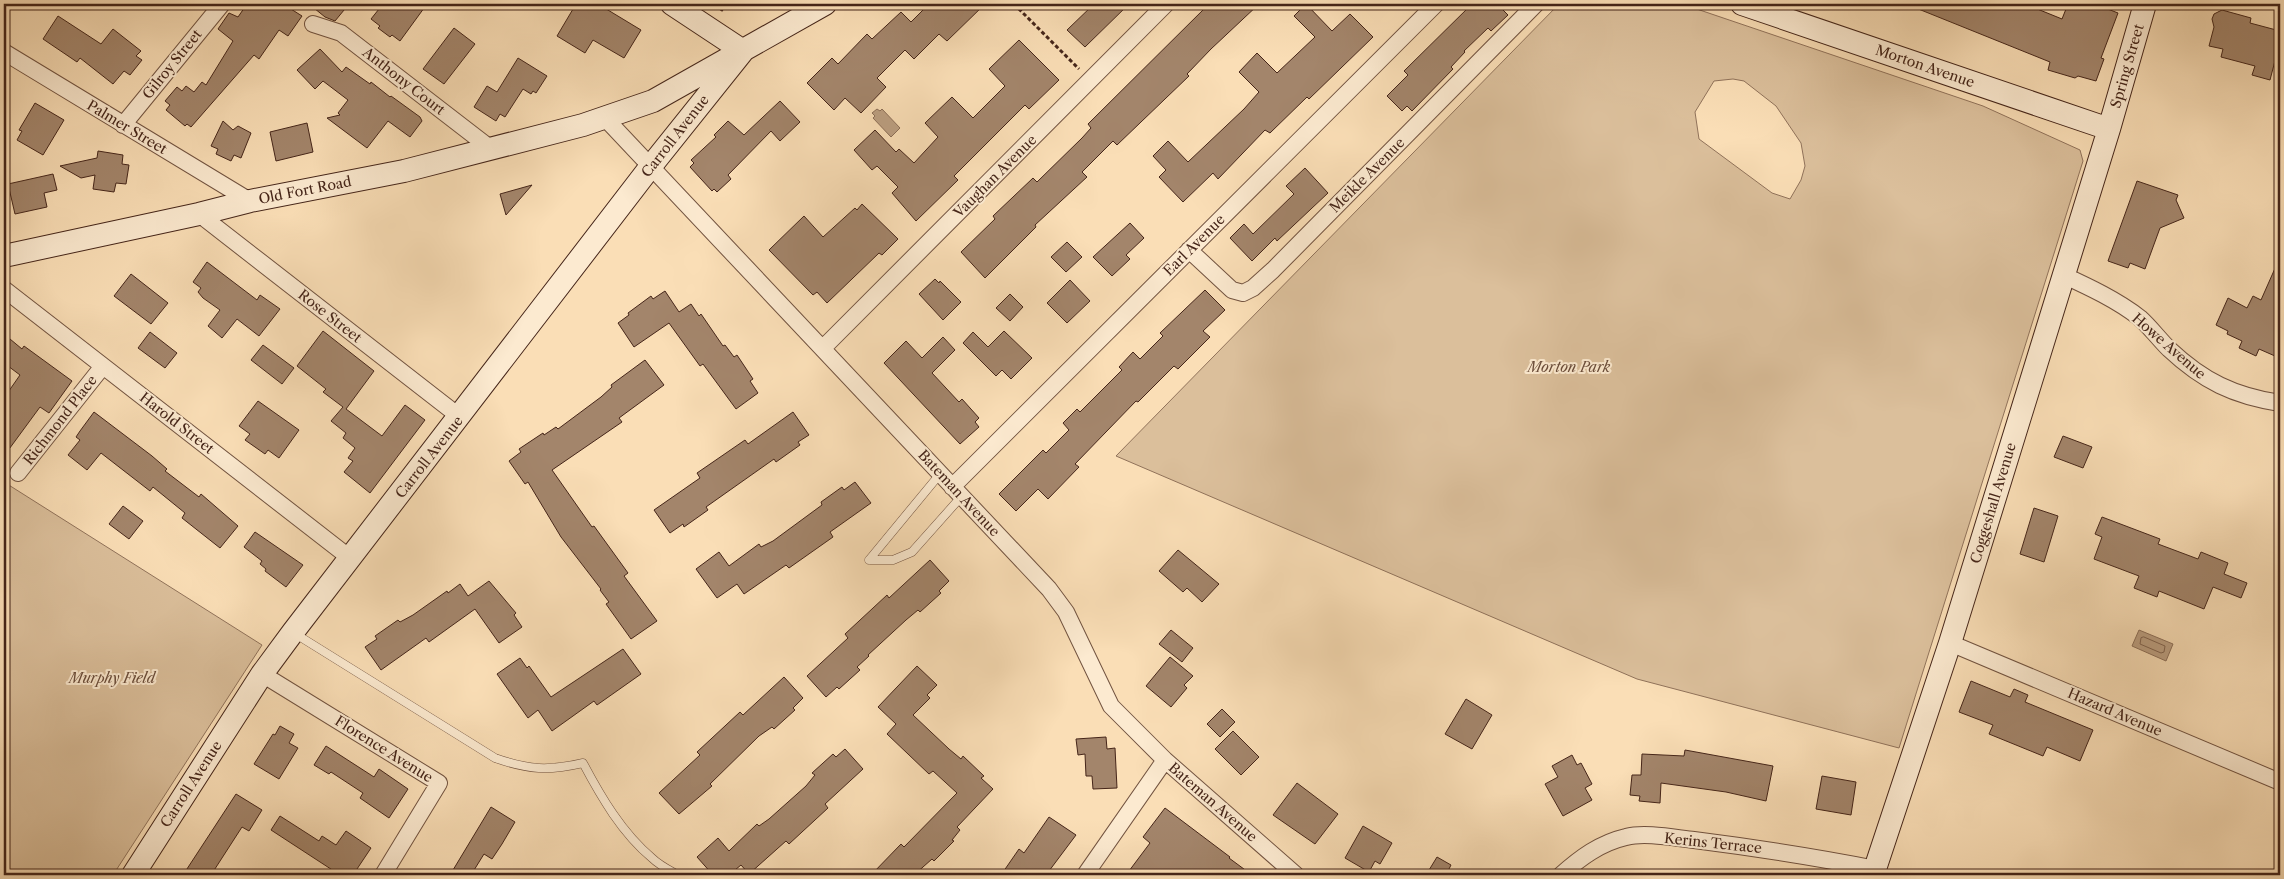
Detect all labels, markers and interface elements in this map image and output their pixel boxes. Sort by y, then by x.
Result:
street label: Spring Street [2106,22,2148,110]
street label: Gilroy Street [138,26,206,102]
street label: Morton Avenue [1873,41,1977,91]
street label: Anthony Court [358,43,449,119]
street label: Carroll Avenue [637,91,713,181]
street label: Palmer Street [84,96,170,158]
street label: Vaughan Avenue [949,131,1040,222]
street label: Meikle Avenue [1326,134,1408,216]
street label: Old Fort Road [257,172,353,208]
street label: Earl Avenue [1159,210,1229,280]
street label: Rose Street [294,285,366,347]
street label: Howe Avenue [2128,309,2210,383]
park label: Morton Park [1526,358,1611,376]
street label: Richmond Place [19,371,101,469]
street label: Harold Street [136,388,218,458]
street label: Carroll Avenue [391,412,467,502]
street label: Coggeshall Avenue [1966,440,2020,566]
street label: Bateman Avenue [914,446,1004,540]
park label: Murphy Field [67,669,157,687]
street label: Hazard Avenue [2065,684,2165,740]
street label: Florence Avenue [332,712,436,786]
street label: Carroll Avenue [156,737,226,831]
street label: Bateman Avenue [1165,758,1261,846]
street label: Kerins Terrace [1663,829,1763,857]

